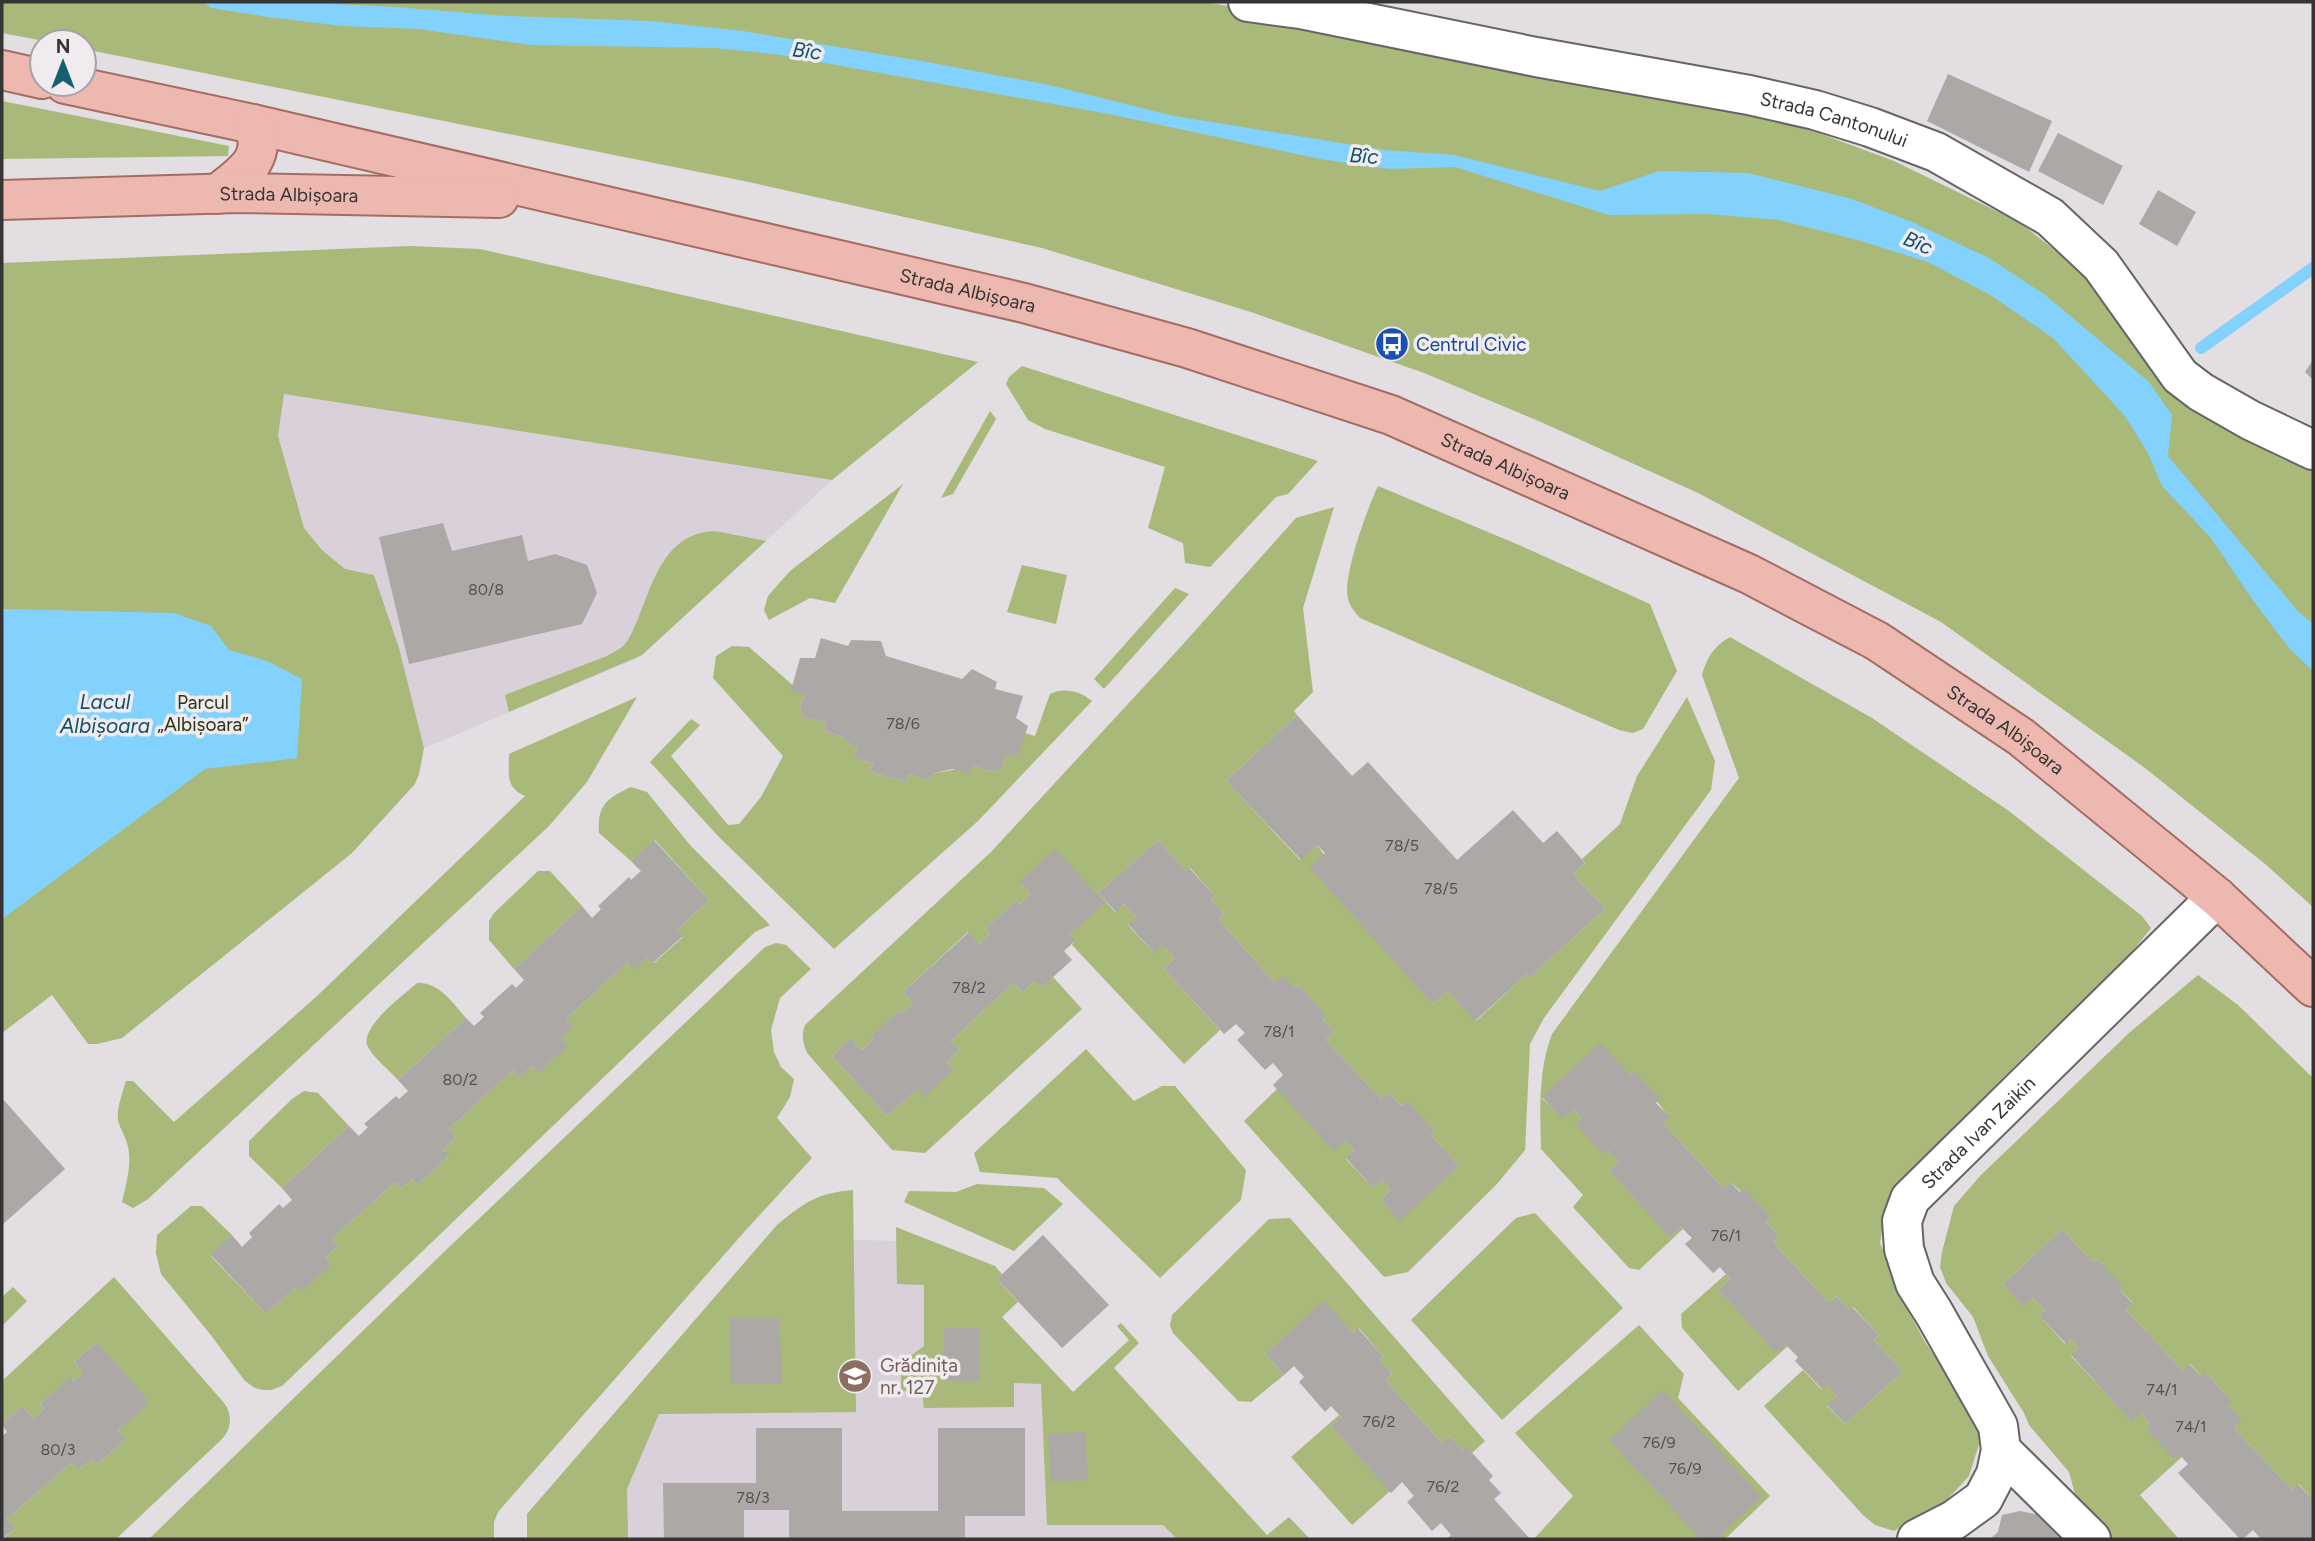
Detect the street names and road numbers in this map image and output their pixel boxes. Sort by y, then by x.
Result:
street label: Strada Cantonului [1758,87,1911,152]
street label: Strada Albișoara [219,182,359,207]
street label: Strada Albișoara [897,264,1038,318]
street label: Strada Albișoara [1437,428,1574,505]
street label: Strada Albișoara [1943,680,2069,780]
street label: Strada Ivan Zaikin [1916,1072,2040,1194]

